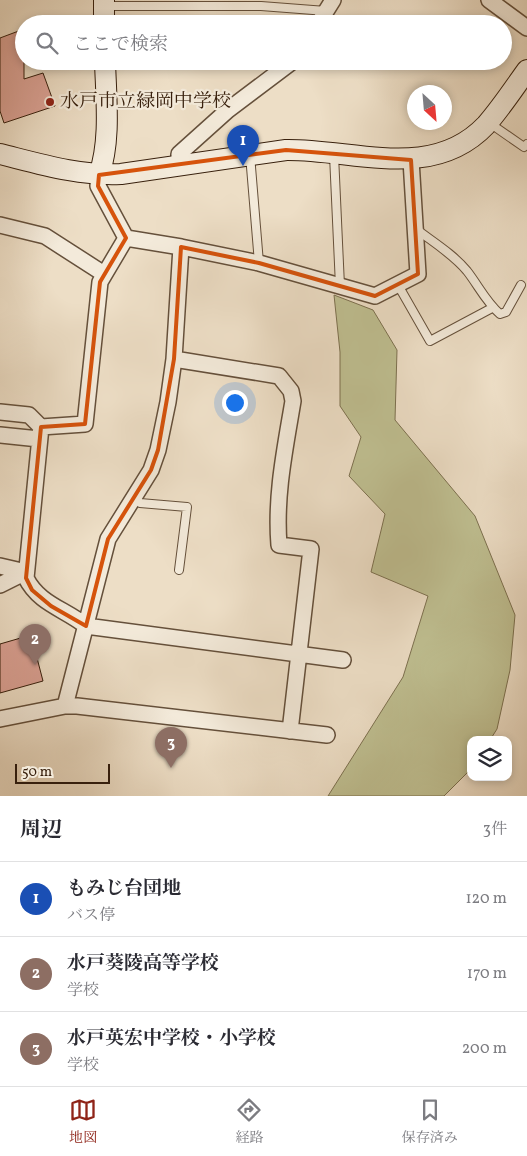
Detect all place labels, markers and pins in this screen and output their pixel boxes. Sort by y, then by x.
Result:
place label: 水戸市立緑岡中学校 [60,89,231,115]
marker: 水戸市立緑岡中学校 [44,96,56,108]
pin: 1 [227,125,259,166]
pin: 2 [19,624,51,665]
pin: 3 [155,727,187,768]

